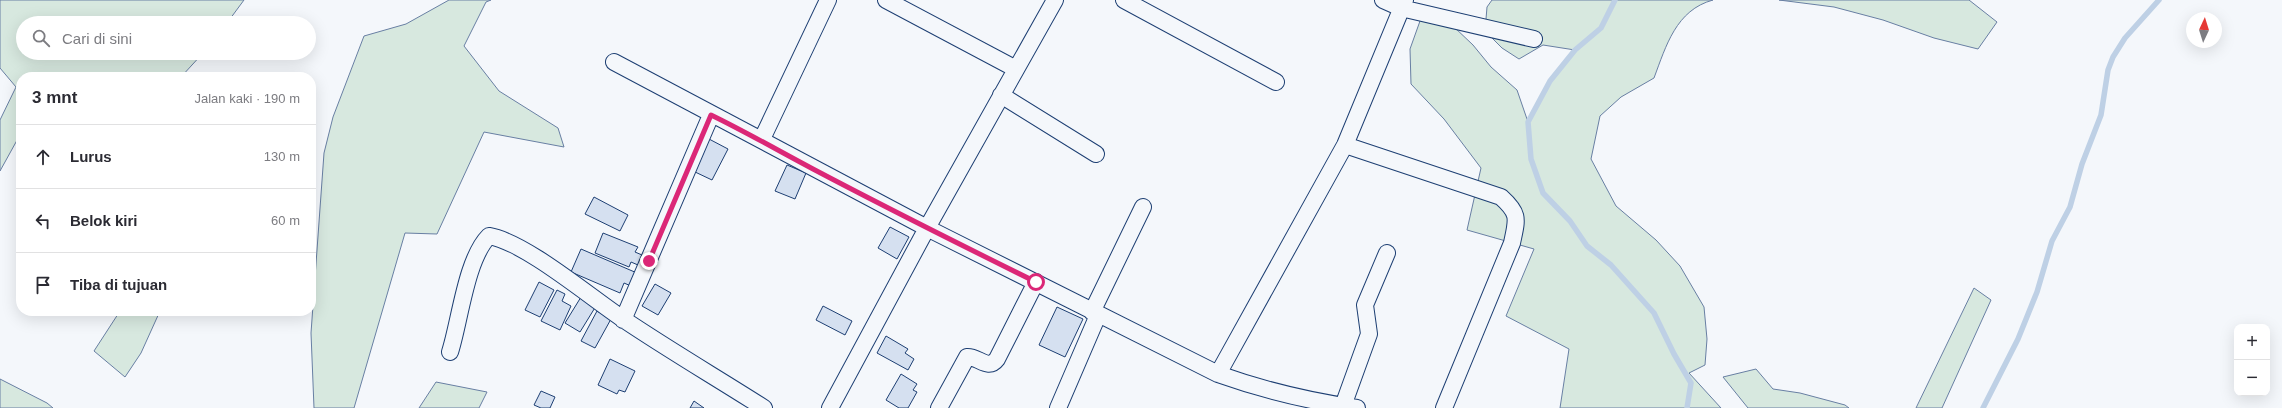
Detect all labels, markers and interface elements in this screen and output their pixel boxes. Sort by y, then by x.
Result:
north arrow [2186,12,2222,48]
search box [16,16,316,60]
icon: search [30,27,52,49]
text: Cari di sini [62,30,132,47]
text: 3 mnt [32,88,77,107]
text: Jalan kaki · 190 m [195,91,300,106]
icon: ahead [32,146,54,168]
text: Lurus [70,148,112,165]
text: 130 m [264,149,300,164]
icon: left [32,210,54,232]
text: Belok kiri [70,212,138,229]
text: 60 m [271,213,300,228]
route end [640,252,658,270]
route start [1027,273,1045,291]
icon: arrive [32,274,54,296]
text: Tiba di tujuan [70,276,167,293]
map controls [2234,324,2270,396]
button: + [2234,324,2270,360]
button: − [2234,360,2270,396]

